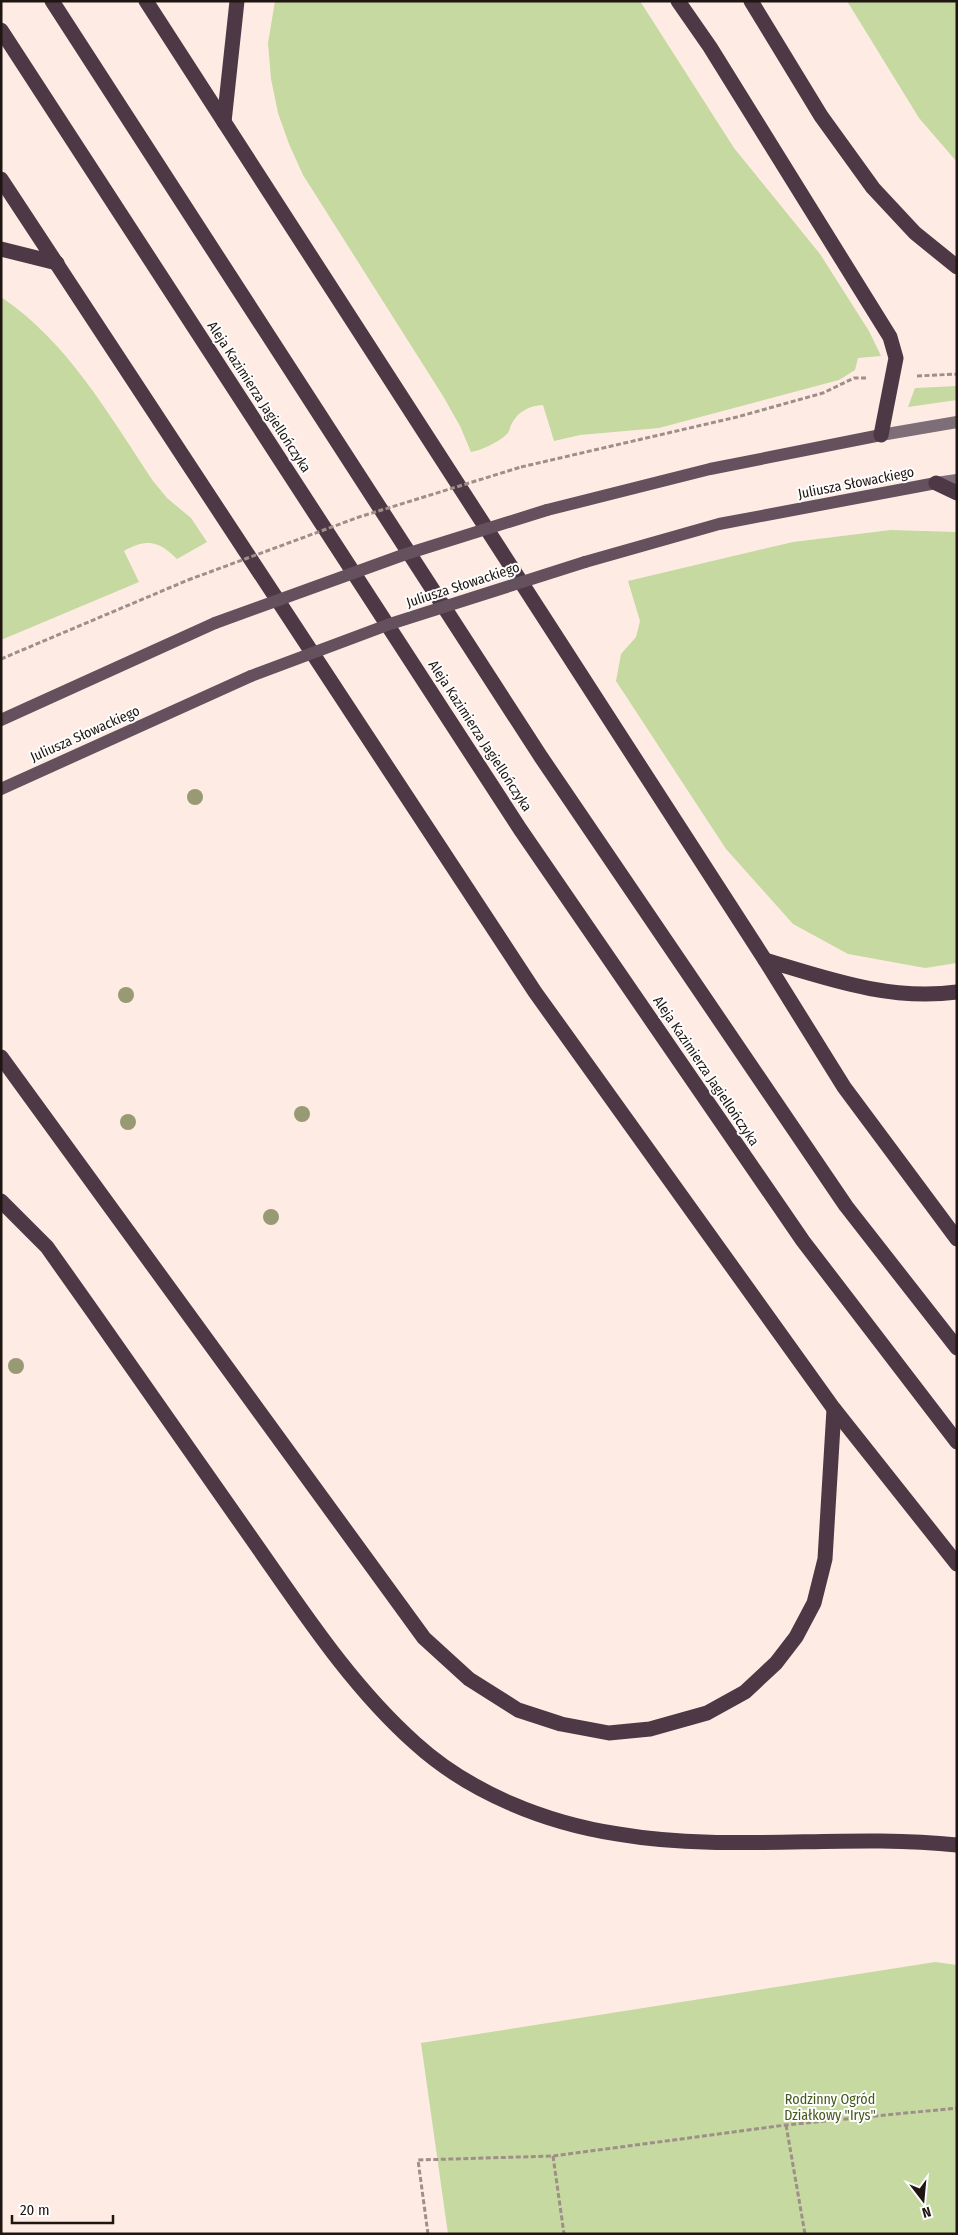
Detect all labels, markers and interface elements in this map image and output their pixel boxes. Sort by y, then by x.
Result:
street label: Aleja Kazimierza Jagiellończyka [204,318,314,476]
street label: Juliusza Słowackiego [796,463,916,503]
street label: Juliusza Słowackiego [404,559,522,611]
street label: Aleja Kazimierza Jagiellończyka [425,657,535,815]
street label: Juliusza Słowackiego [28,702,142,766]
street label: Aleja Kazimierza Jagiellończyka [650,993,763,1149]
park label: Rodzinny Ogród Działkowy "Irys" [784,2091,876,2124]
north arrow [898,2175,948,2225]
scale bar [12,2192,114,2224]
text: 20 m [20,2201,50,2219]
text: N [920,2203,933,2221]

